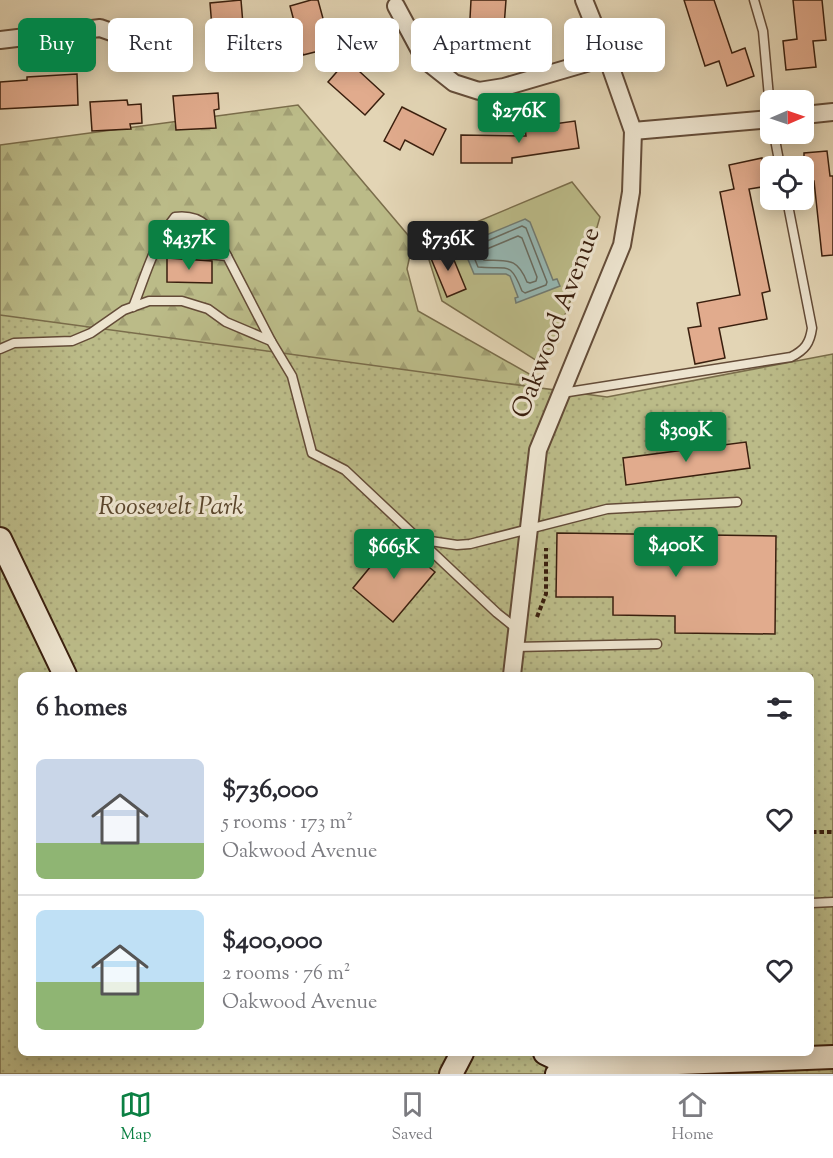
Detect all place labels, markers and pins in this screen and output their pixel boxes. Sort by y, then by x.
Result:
pin: $276K [477,93,561,144]
pin: $437K [147,220,231,271]
pin: $736K [406,221,490,272]
pin: $309K [644,412,728,463]
pin: $400K [634,527,718,578]
pin: $665K [352,529,436,580]

